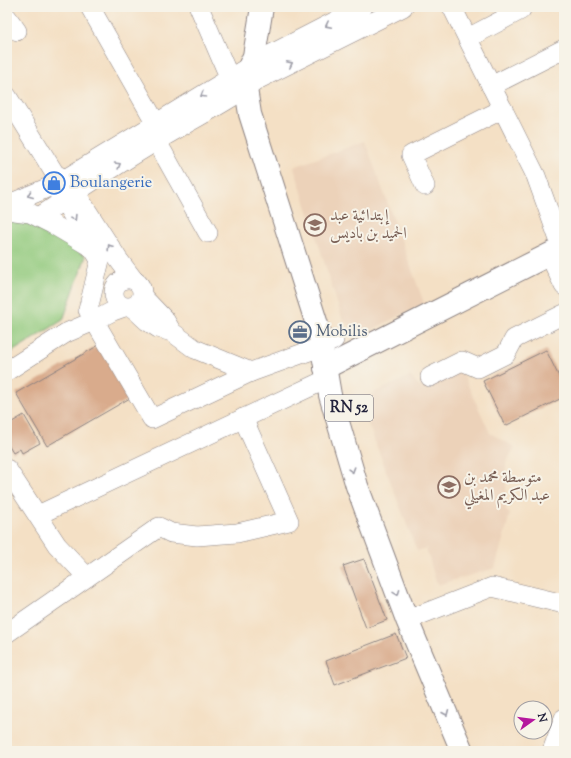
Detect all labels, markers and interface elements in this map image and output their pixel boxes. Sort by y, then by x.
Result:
one-way arrow [325,20,333,28]
one-way arrow [286,61,293,69]
one-way arrow [200,90,207,98]
one-way arrow [114,162,121,169]
shop icon: Boulangerie [41,170,67,196]
place label: Boulangerie [70,172,152,195]
one-way arrow [26,190,34,198]
place label: إبتدائية عبد الحميد بن باديس [330,205,407,246]
school or university icon: إبتدائية عبد الحميد بن باديس [302,212,328,238]
one-way arrow [69,214,76,221]
one-way arrow [107,244,115,251]
office icon: Mobilis [287,319,313,345]
place label: Mobilis [316,321,368,344]
road number: RN 52 [325,395,373,421]
one-way arrow [347,467,356,474]
place label: متوسطة محمد بن عبد الكريم المغيلي [464,467,550,510]
school or university icon: متوسطة محمد بن عبد الكريم المغيلي [436,474,462,500]
one-way arrow [392,589,400,596]
north arrow [513,700,553,740]
one-way arrow [441,708,449,716]
text: N [533,711,551,724]

